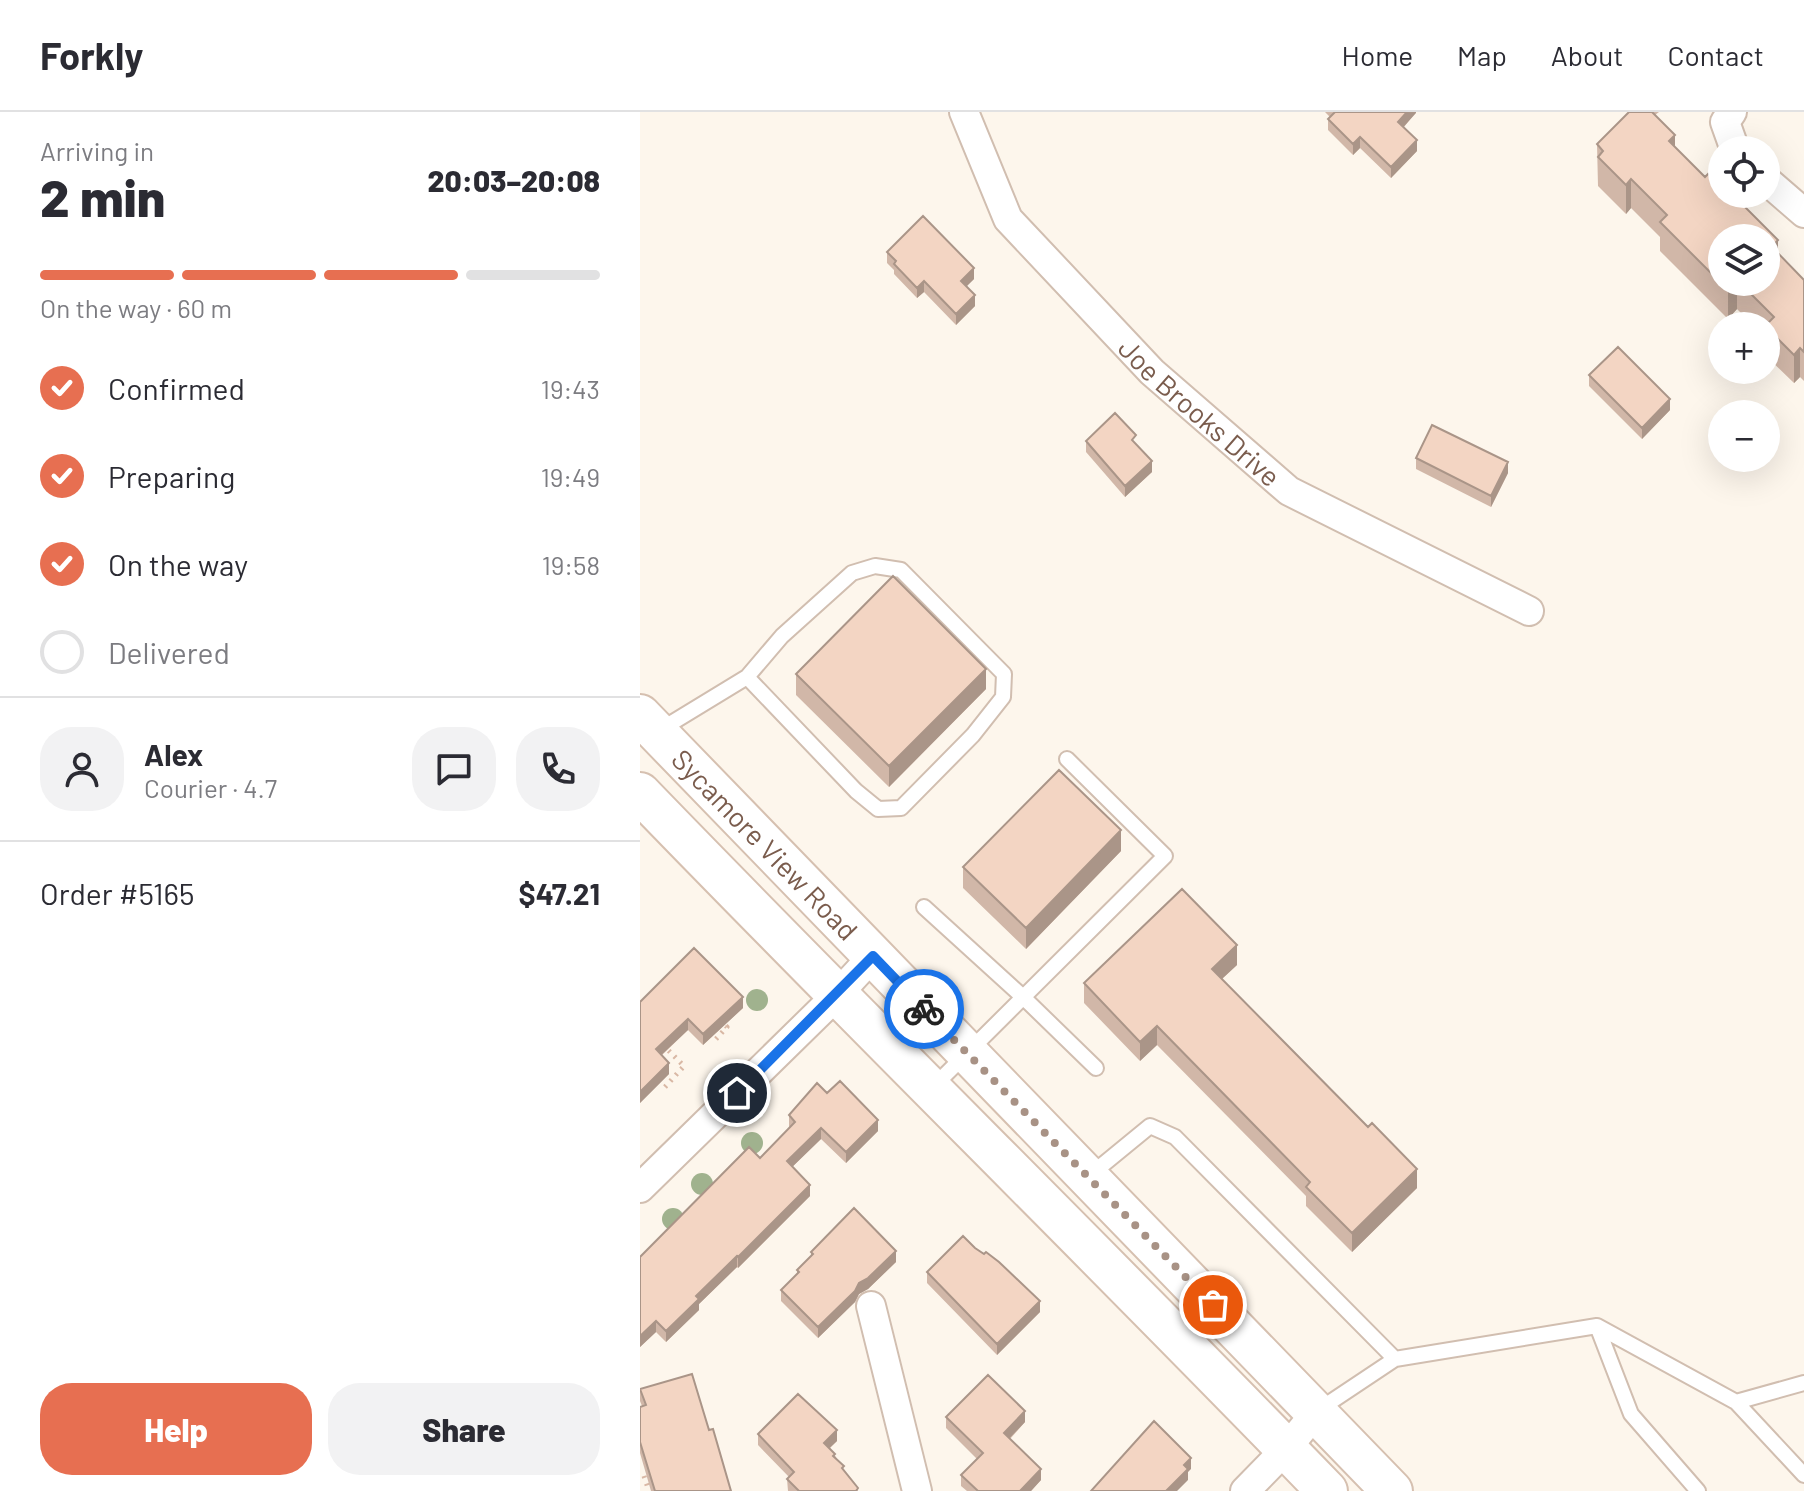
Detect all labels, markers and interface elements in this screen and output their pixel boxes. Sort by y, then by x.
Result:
text: Forkly [40,32,143,78]
text: Home [1342,38,1413,72]
text: Map [1457,38,1507,72]
text: About [1551,38,1623,72]
text: Contact [1667,38,1764,72]
text: Arriving in [40,135,154,166]
map controls [1708,136,1780,472]
button: locate [1708,136,1780,208]
text: 20:03–20:08 [428,162,600,198]
text: 2 min [40,165,165,227]
button: layers [1708,224,1780,296]
text: On the way · 60 m [40,292,232,323]
button: + [1708,312,1780,384]
street label: Joe Brooks Drive [1112,331,1288,493]
icon: check [40,366,84,410]
text: Confirmed [108,370,245,406]
text: 19:43 [541,373,600,404]
button: − [1708,400,1780,472]
icon: check [40,454,84,498]
text: Preparing [108,458,235,494]
text: 19:49 [541,461,600,492]
icon: check [40,542,84,586]
text: On the way [108,546,248,582]
text: 19:58 [542,549,600,580]
text: Delivered [108,634,230,670]
button: person [40,727,124,811]
button: chat [412,727,496,811]
button: phone [516,727,600,811]
text: Alex [144,736,203,772]
street label: Sycamore View Road [665,742,865,947]
text: Courier · 4.7 [144,772,277,803]
text: Order #5165 [40,875,194,911]
text: $47.21 [519,875,600,911]
courier [884,969,964,1049]
icon: bike [902,987,946,1031]
pin [703,1059,771,1127]
icon: home [715,1071,759,1115]
pin [1179,1271,1247,1339]
icon: bag [1191,1283,1235,1327]
button: Help [40,1383,312,1475]
button: Share [328,1383,600,1475]

